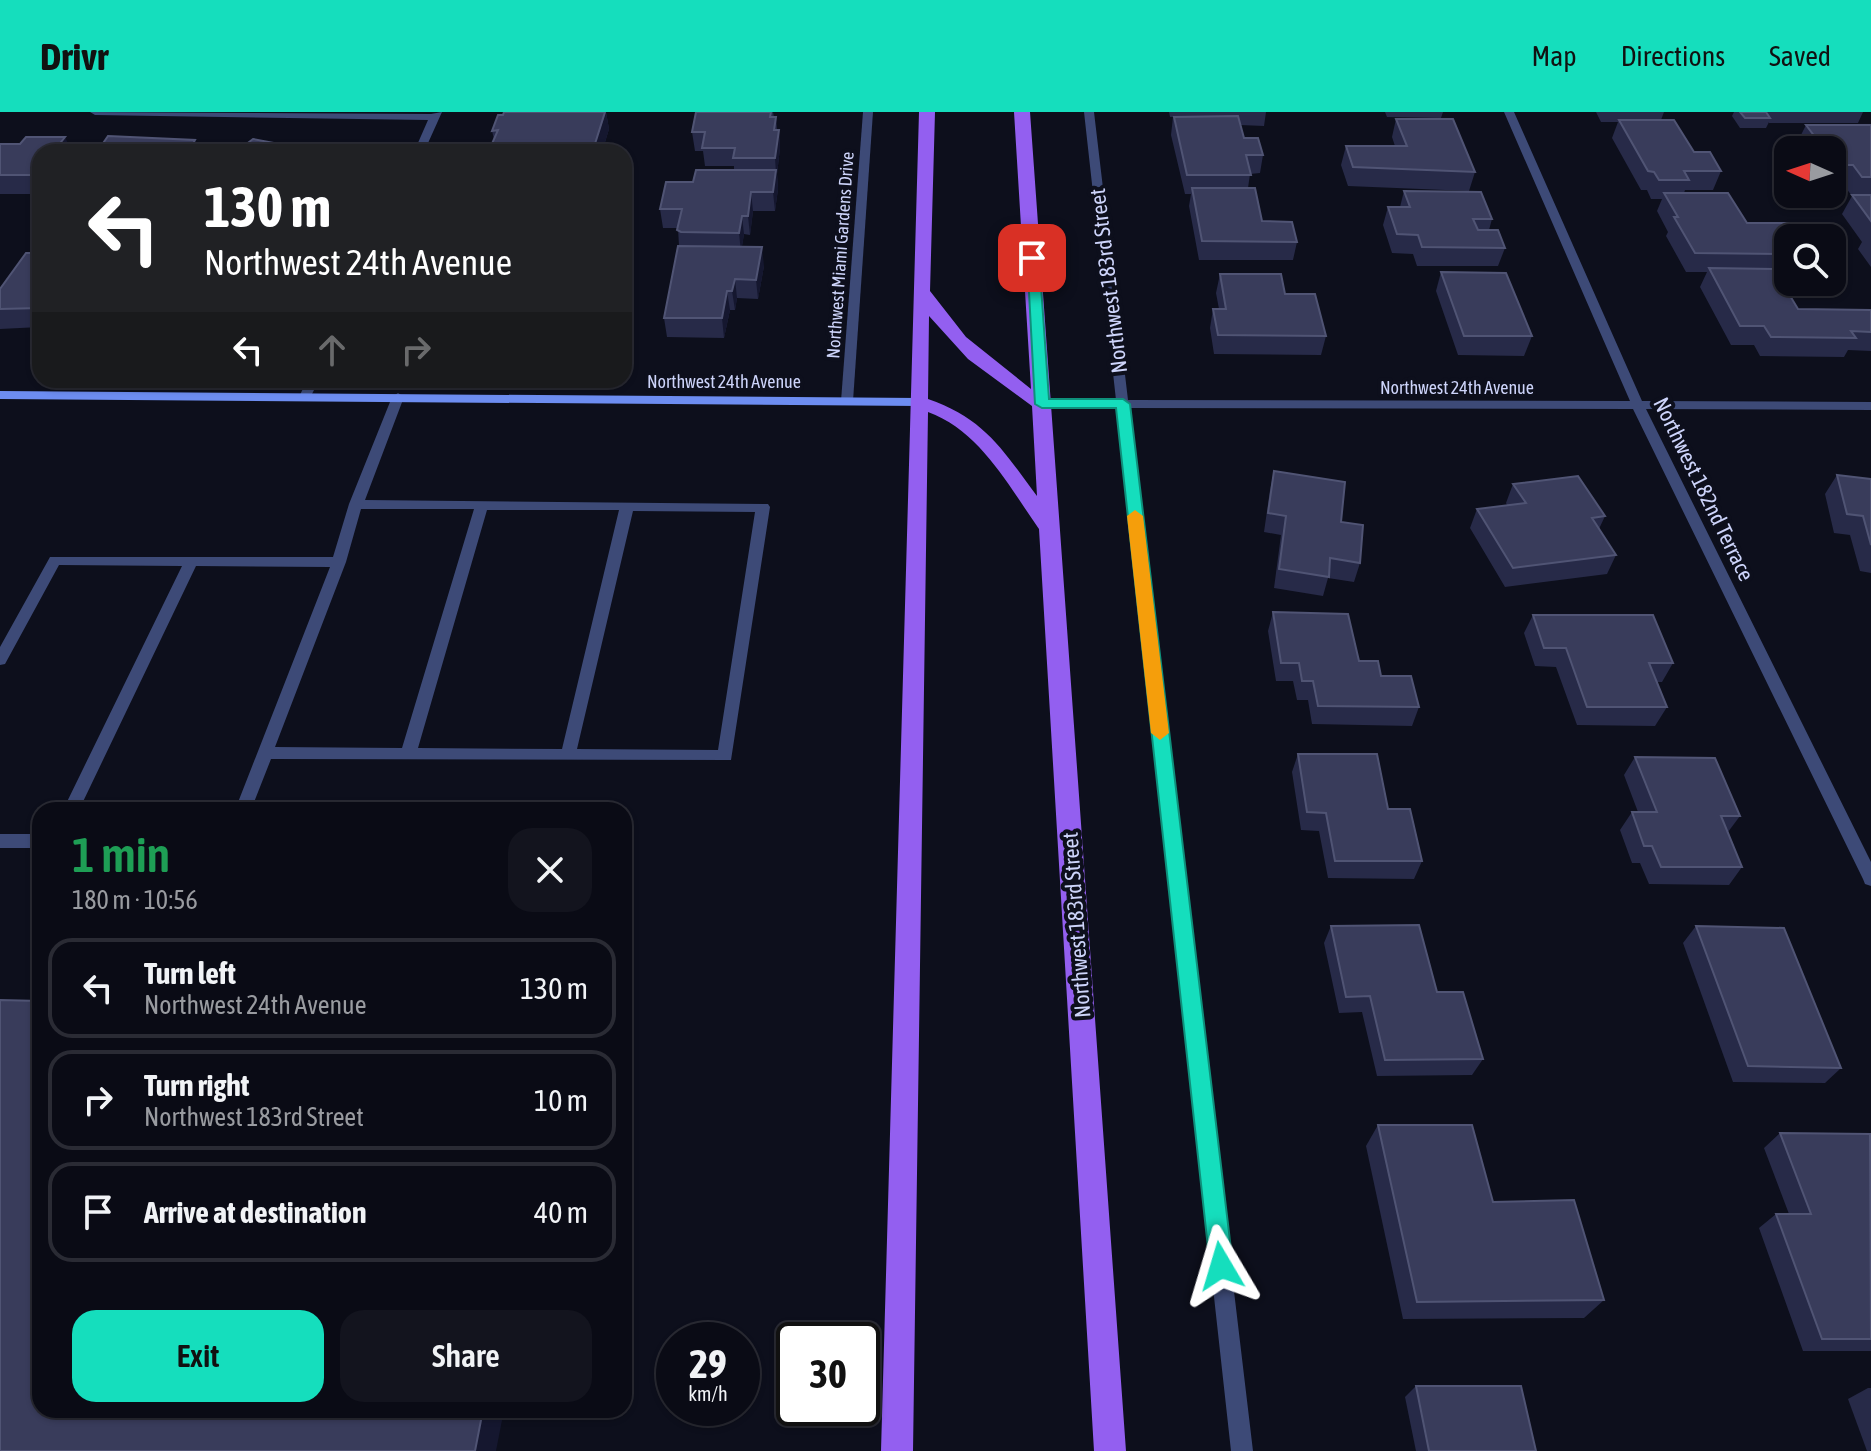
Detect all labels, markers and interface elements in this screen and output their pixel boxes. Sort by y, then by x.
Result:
text: Drivr [40,35,108,78]
text: Map [1532,40,1577,72]
text: Directions [1621,40,1725,72]
text: Saved [1769,40,1831,72]
north arrow [1774,136,1846,208]
map controls [1774,136,1846,296]
street label: Northwest Miami Gardens Drive [822,151,858,359]
text: 130 m [204,175,331,239]
icon: left [72,176,176,280]
street label: Northwest 183rd Street [1084,187,1132,375]
pin [998,224,1066,292]
button: search [1774,224,1846,296]
icon: arrive [1010,236,1054,280]
text: Northwest 24th Avenue [204,241,512,283]
icon: left [226,328,270,372]
icon: ahead [310,328,354,372]
icon: right [394,328,438,372]
street label: Northwest 24th Avenue [647,371,801,392]
street label: Northwest 24th Avenue [1380,377,1534,398]
street label: Northwest 182nd Terrace [1648,393,1760,585]
text: 1 min [72,827,170,882]
button: close [508,828,592,912]
street label: Northwest 183rd Street [1057,831,1095,1019]
text: 180 m · 10:56 [72,885,198,915]
text: Turn left [144,956,236,990]
icon: left [76,966,120,1010]
text: 130 m [520,971,588,1005]
text: Northwest 24th Avenue [144,990,366,1020]
text: Turn right [144,1068,250,1102]
icon: right [76,1078,120,1122]
text: 10 m [534,1083,588,1117]
text: Northwest 183rd Street [144,1102,364,1132]
icon: arrive [76,1190,120,1234]
text: Arrive at destination [144,1195,366,1229]
text: 40 m [534,1195,588,1229]
position arrow [1179,1224,1263,1308]
button: Exit [72,1310,324,1402]
button: Share [340,1310,592,1402]
speed limit sign: 30 [776,1322,880,1426]
text: 29 [689,1341,727,1386]
text: km/h [688,1382,728,1405]

